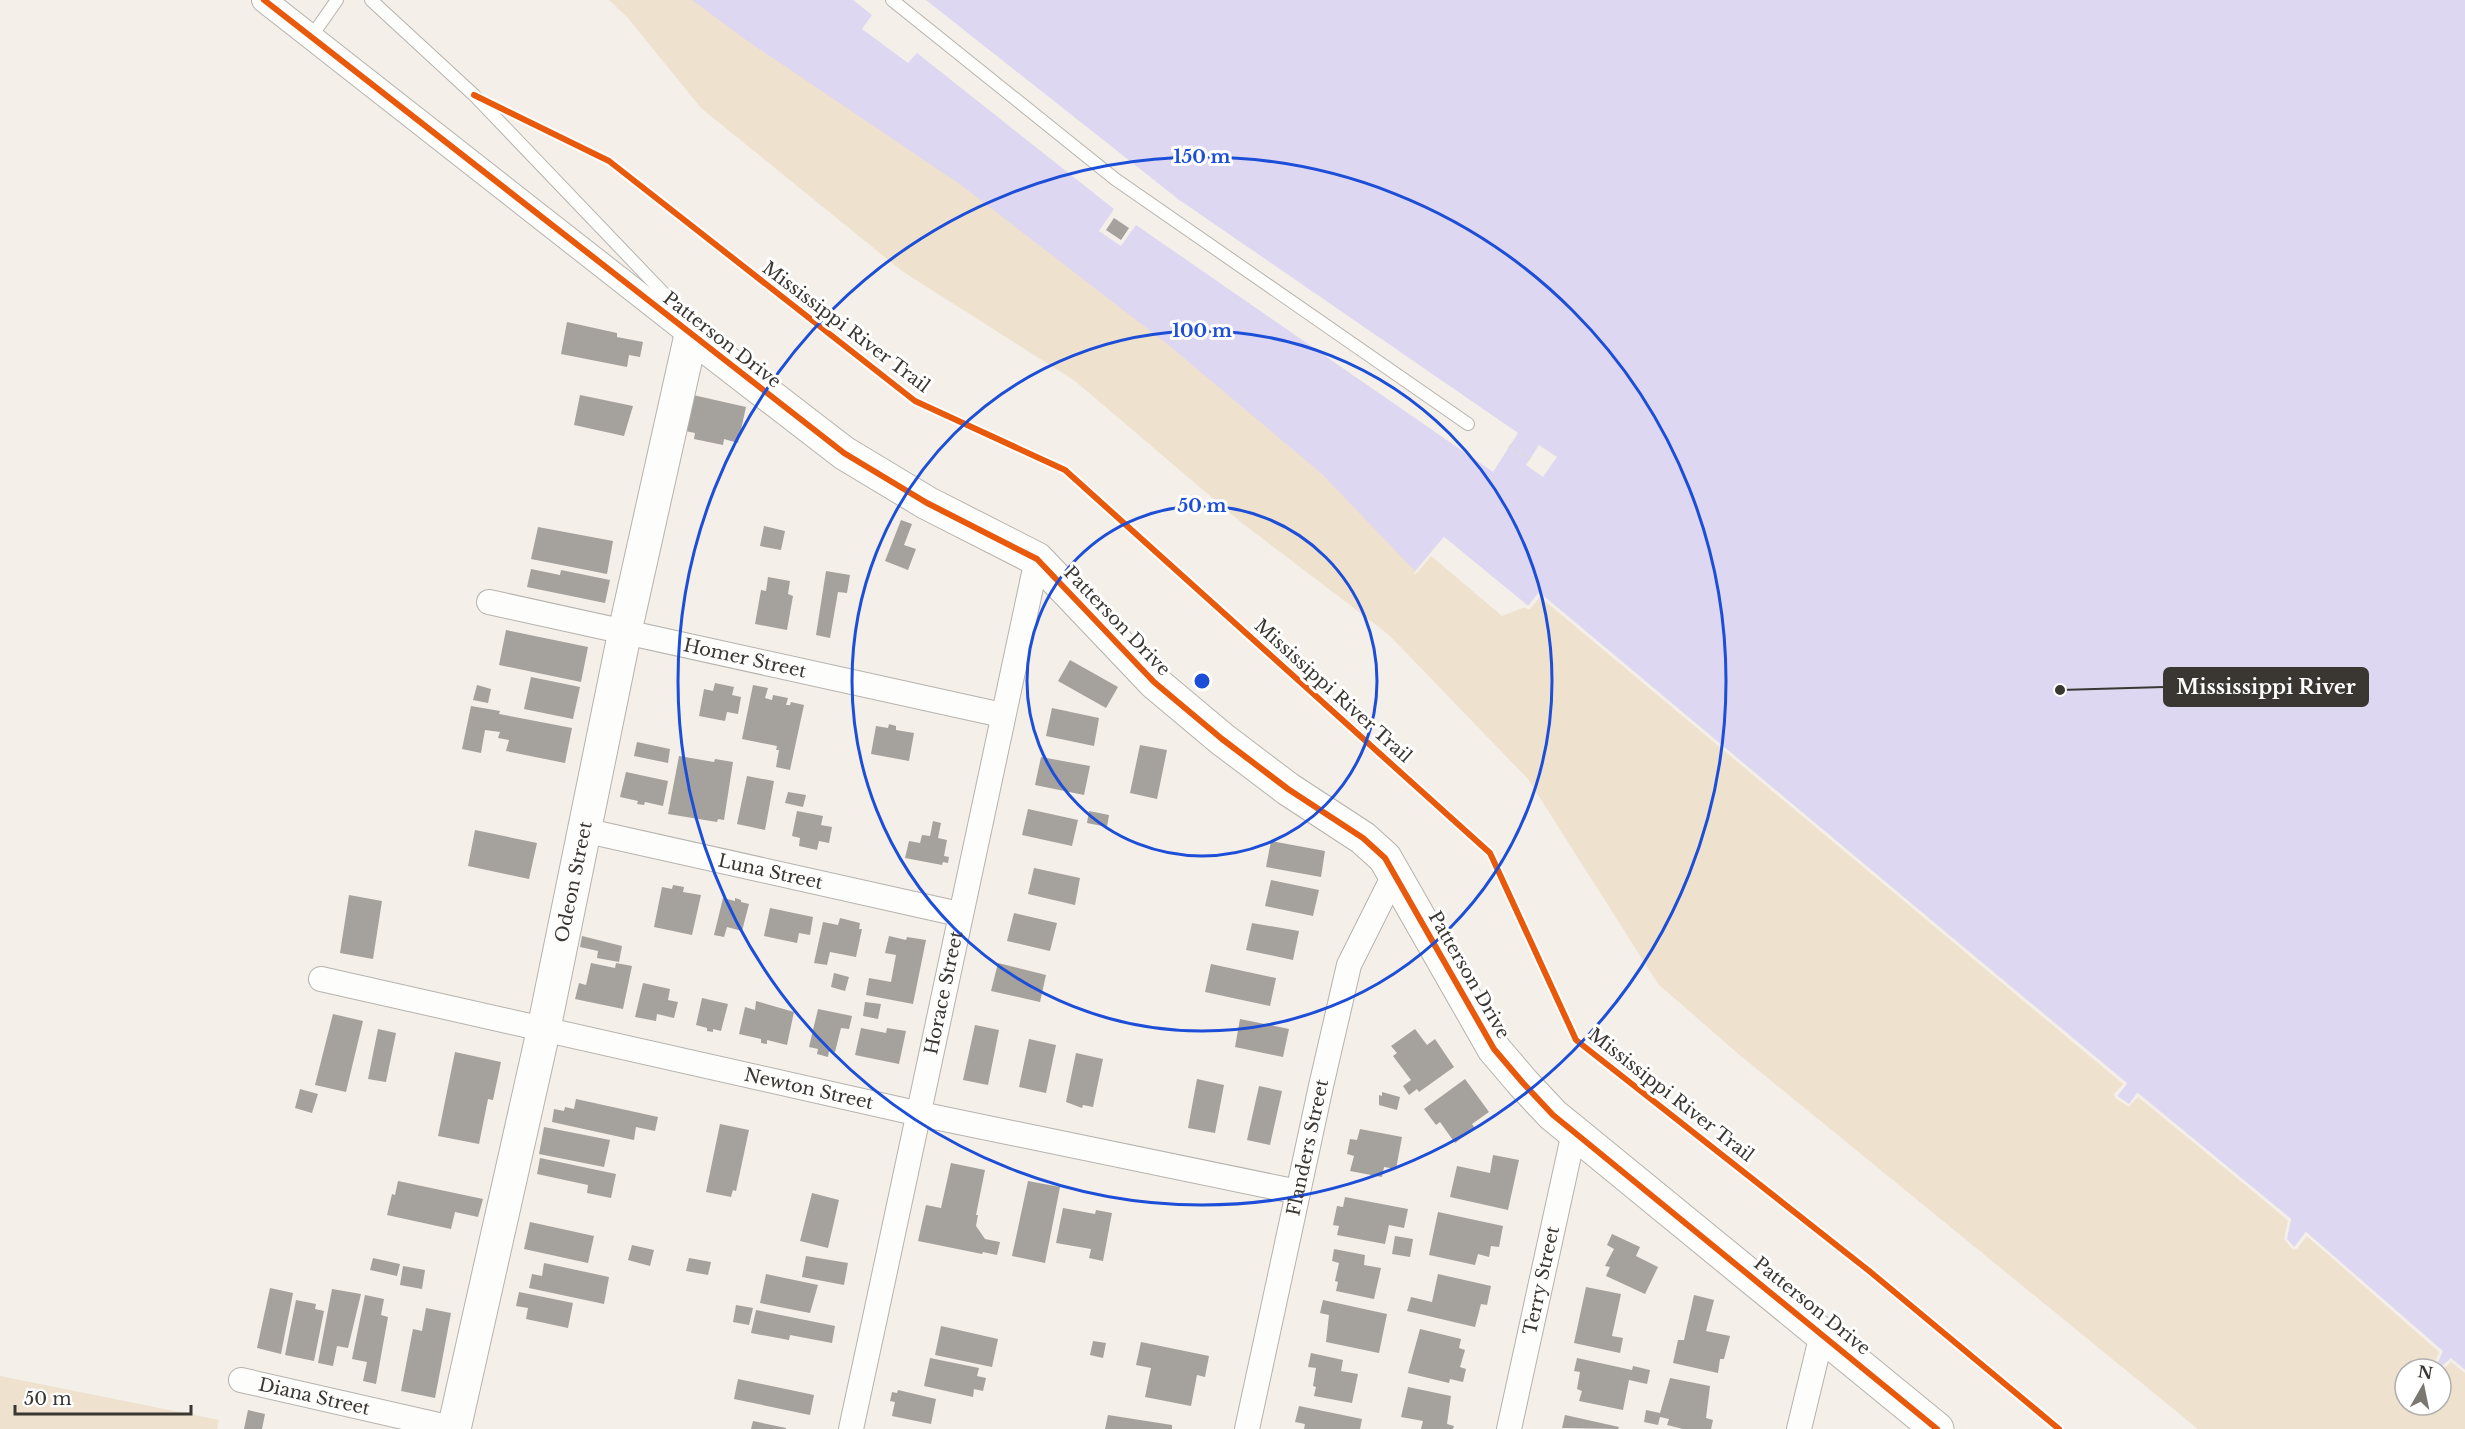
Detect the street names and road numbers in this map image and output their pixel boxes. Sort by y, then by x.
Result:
street label: Mississippi River Trail [758,257,934,397]
street label: Patterson Drive [659,287,785,393]
street label: Patterson Drive [1059,562,1175,680]
street label: Mississippi River Trail [1250,615,1416,768]
street label: Homer Street [681,634,809,683]
street label: Odeon Street [551,819,597,944]
street label: Luna Street [716,849,825,894]
street label: Patterson Drive [1424,907,1514,1043]
street label: Horace Street [920,929,968,1057]
street label: Mississippi River Trail [1584,1024,1758,1167]
street label: Newton Street [742,1064,876,1114]
street label: Flanders Street [1282,1077,1333,1218]
street label: Terry Street [1519,1224,1564,1337]
street label: Patterson Drive [1749,1252,1875,1360]
street label: Diana Street [256,1373,372,1420]

